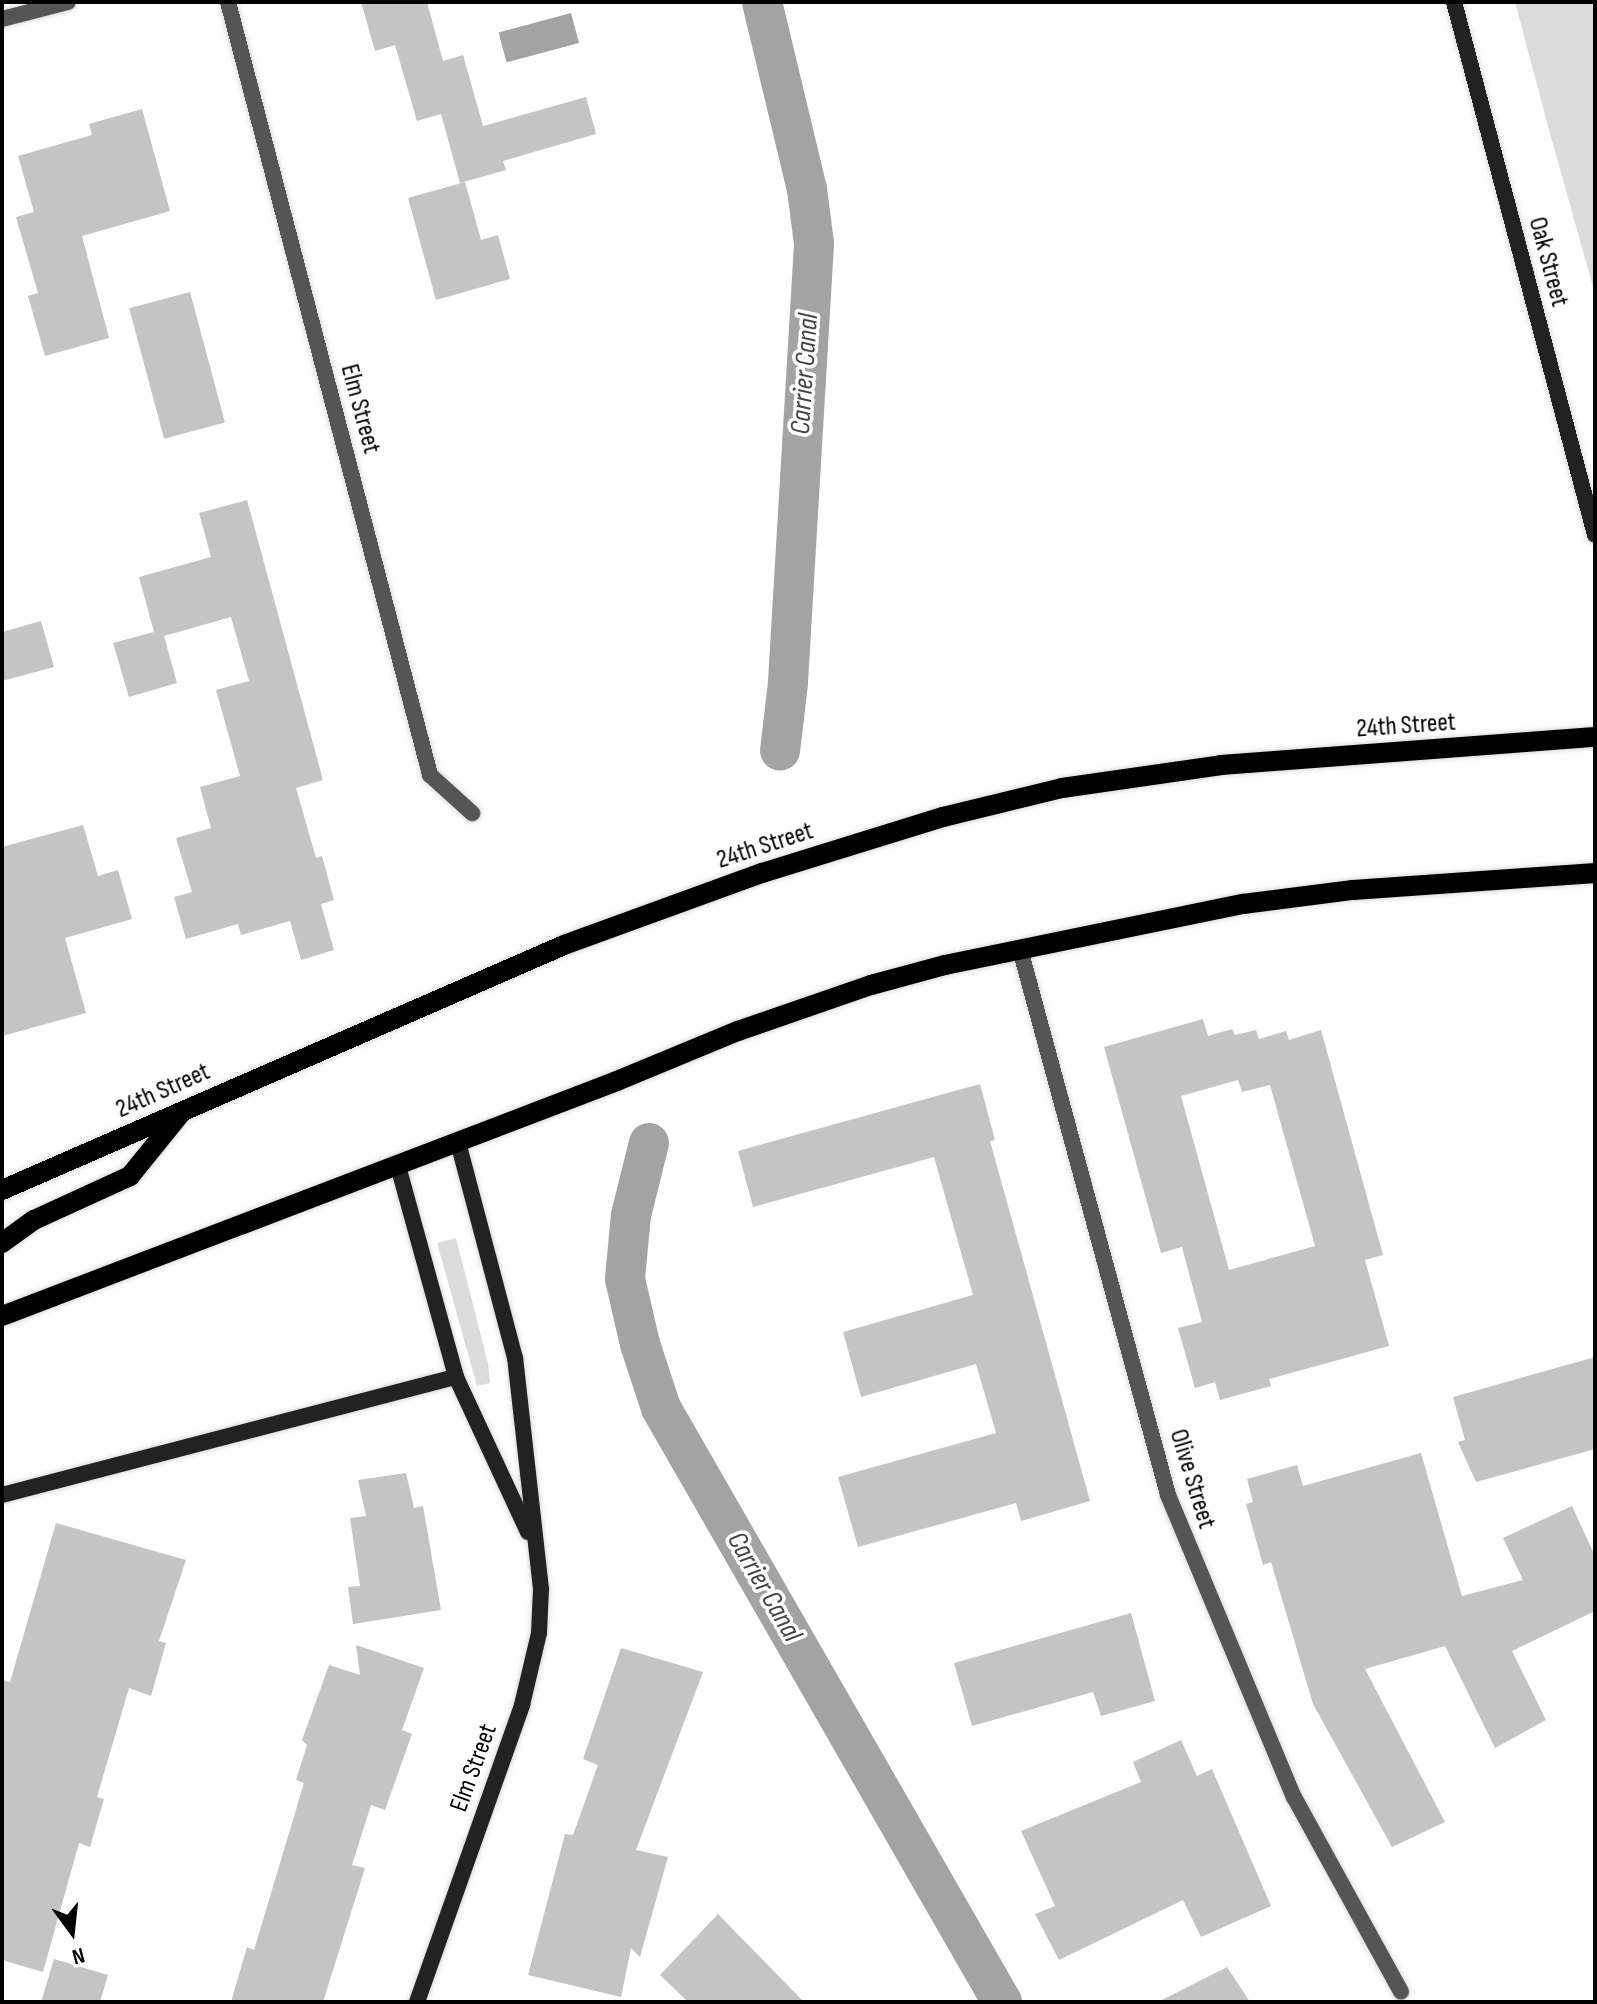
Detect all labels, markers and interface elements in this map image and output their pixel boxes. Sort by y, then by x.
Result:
street label: Oak Street [1521,214,1575,310]
water label: Carrier Canal [784,312,826,436]
street label: Elm Street [333,361,387,457]
street label: 24th Street [1355,707,1457,745]
street label: 24th Street [713,816,817,876]
street label: 24th Street [111,1057,215,1125]
street label: Olive Street [1162,1426,1222,1532]
water label: Carrier Canal [719,1526,809,1648]
street label: Elm Street [444,1720,504,1816]
north arrow [32,1892,112,1972]
text: N [69,1941,88,1970]

